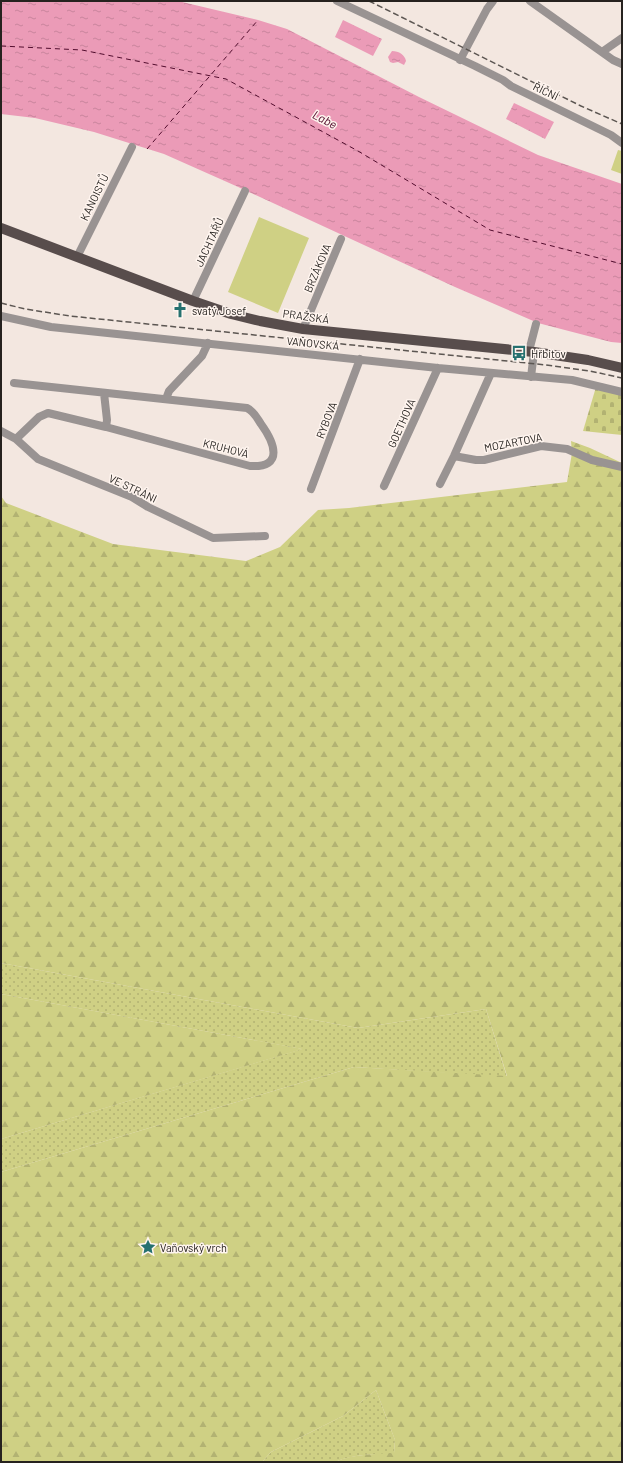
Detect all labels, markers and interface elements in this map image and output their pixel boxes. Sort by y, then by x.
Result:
street label: ŘÍČNÍ [531,79,561,103]
water label: Labe [310,107,340,131]
street label: KANOISTŮ [76,171,111,223]
street label: JACHTAŘŮ [191,215,226,269]
street label: BRZÁKOVA [301,241,333,294]
church icon: svatý Josef [171,301,189,319]
place label: svatý Josef [192,304,246,317]
street label: PRAŽSKÁ [282,306,330,326]
street label: VAŇOVSKÁ [286,334,340,352]
bus stop icon: Hřbitov [510,344,528,362]
place label: Hřbitov [531,347,566,360]
street label: GOETHOVA [384,396,418,450]
street label: RYBOVA [313,399,339,440]
street label: MOZARTOVA [483,430,543,454]
street label: KRUHOVÁ [202,436,251,460]
street label: VE STRÁNI [107,471,159,505]
place icon: Vaňovský vrch [139,1238,157,1256]
place label: Vaňovský vrch [160,1241,227,1254]

